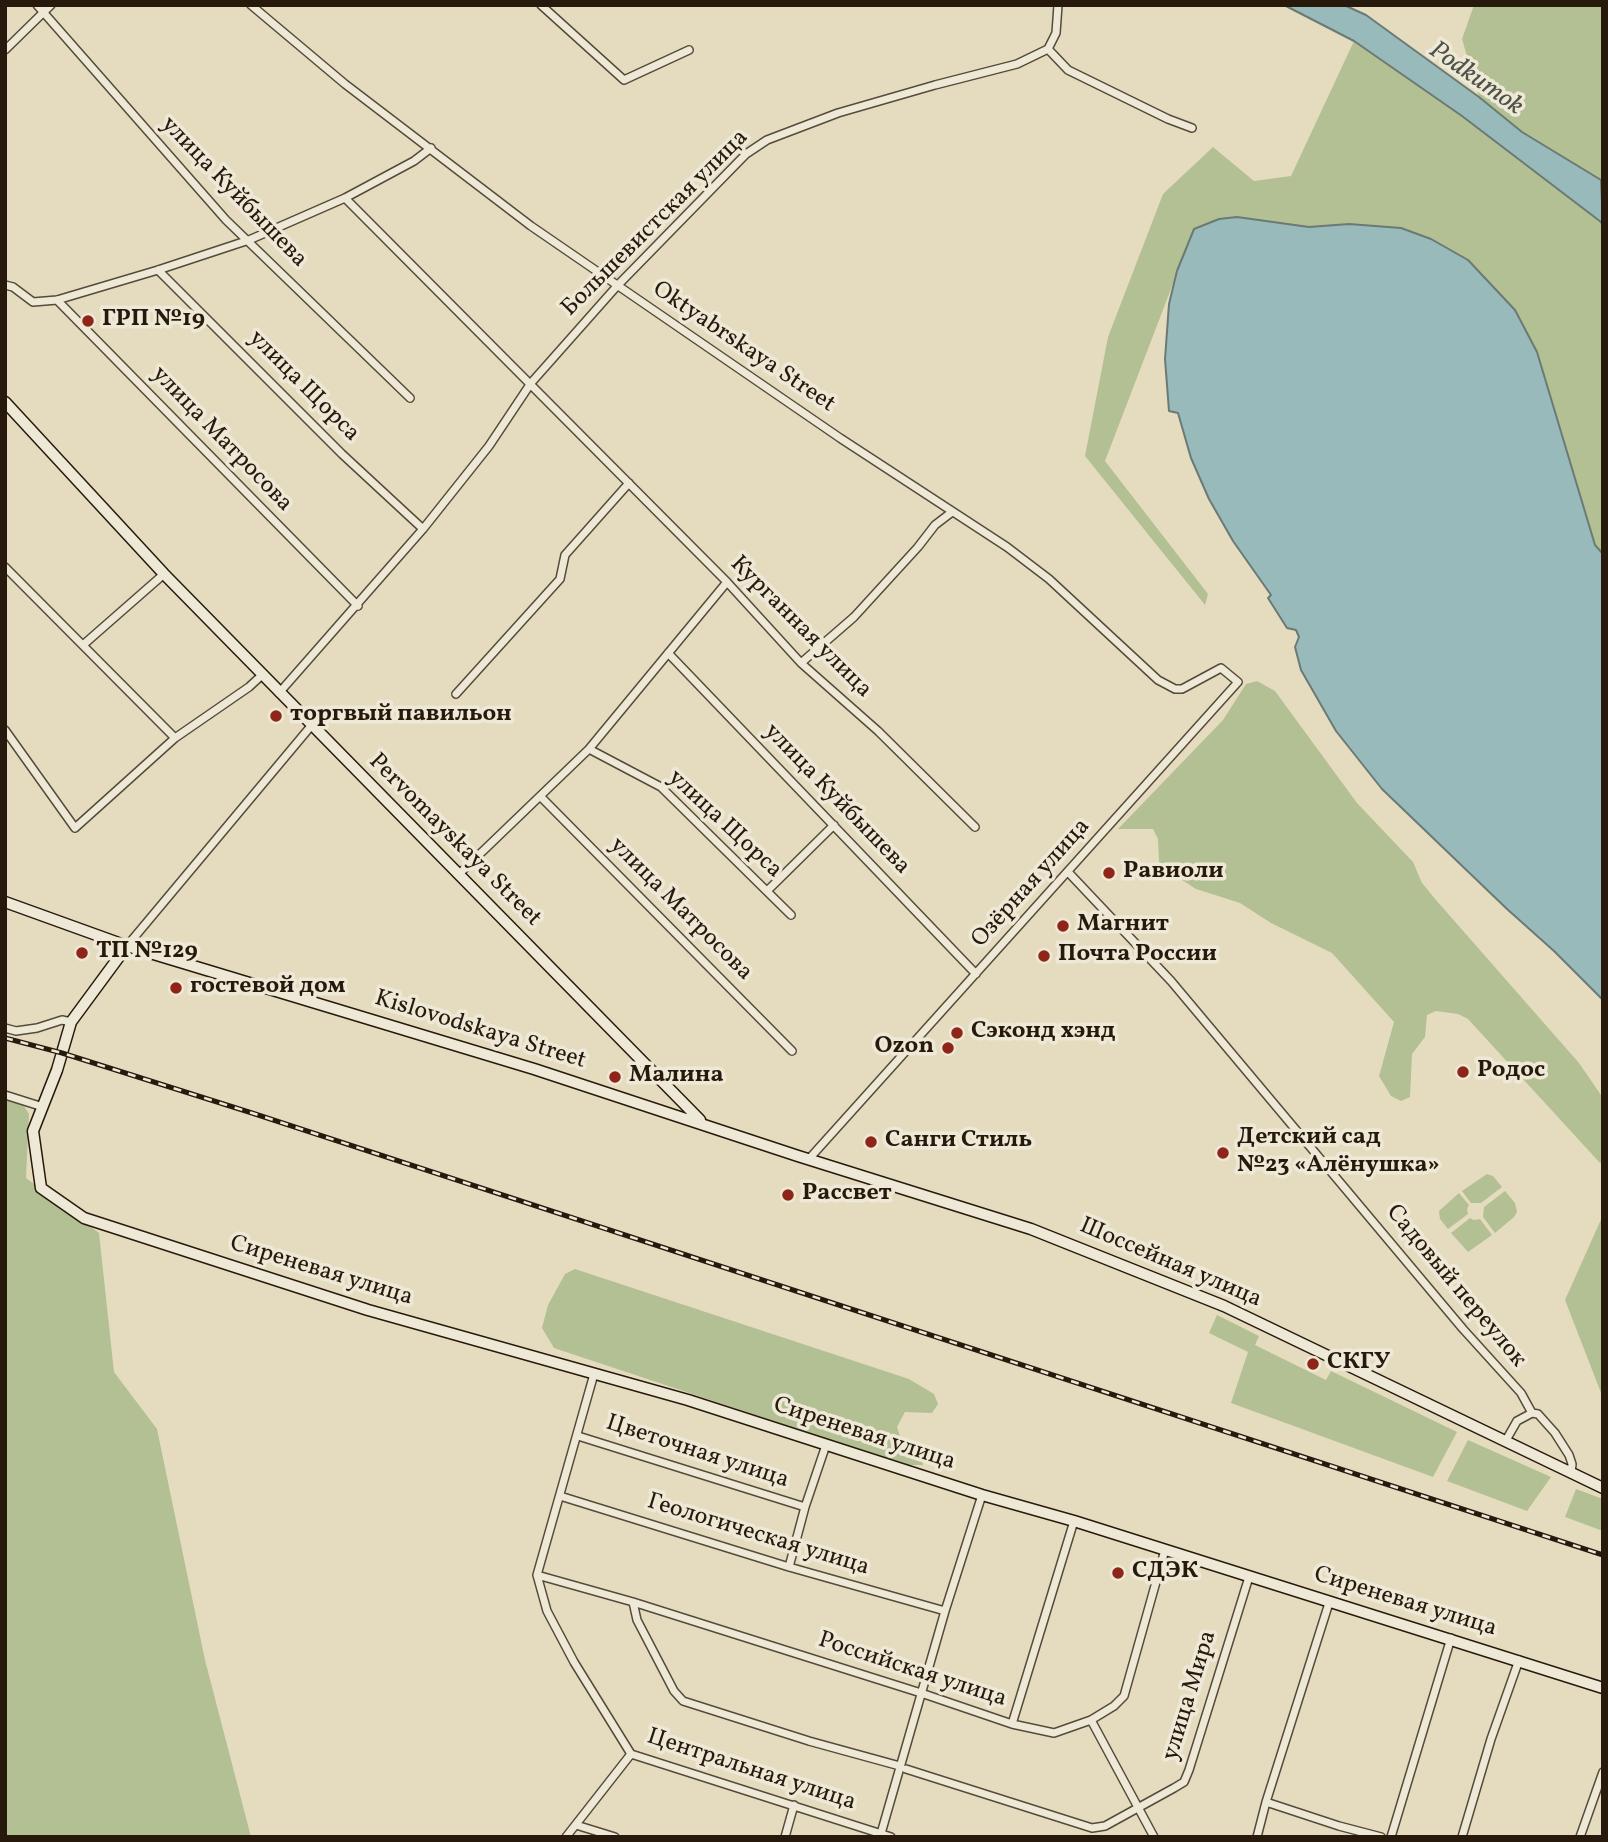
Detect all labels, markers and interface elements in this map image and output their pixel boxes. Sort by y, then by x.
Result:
water label: Podkumok [1422,36,1528,124]
street label: улица Куйбышева [154,111,312,275]
street label: Большевистская улица [556,124,756,324]
street label: Oktyabrskaya Street [646,276,840,420]
place label: ГРП №19 [102,307,205,335]
marker: ГРП №19 [80,313,96,329]
street label: улица Щорса [241,325,365,449]
street label: улица Матросова [144,361,298,519]
street label: Курганная улица [723,551,877,705]
place label: торгвый павильон [290,702,512,730]
marker: торгвый павильон [268,708,284,724]
street label: улица Куйбышева [757,718,915,882]
street label: Pervomayskaya Street [362,749,546,933]
street label: улица Щорса [661,765,787,885]
street label: Озёрная улица [967,814,1097,954]
street label: улица Матросова [602,832,758,988]
place label: Равиоли [1123,859,1224,887]
marker: Равиоли [1101,865,1117,881]
place label: Магнит [1077,912,1169,940]
marker: Магнит [1055,918,1071,934]
place label: ТП №129 [96,939,198,967]
place label: Почта России [1058,942,1217,970]
marker: ТП №129 [74,945,90,961]
marker: Почта России [1036,948,1052,964]
place label: гостевой дом [190,974,346,1002]
marker: гостевой дом [168,980,184,996]
street label: Kislovodskaya Street [371,985,589,1077]
place label: Сэконд хэнд [971,1019,1116,1047]
marker: Сэконд хэнд [949,1025,965,1041]
place label: Ozon [874,1034,934,1062]
marker: Ozon [940,1040,956,1056]
place label: Родос [1477,1058,1545,1086]
place label: Малина [629,1063,724,1091]
marker: Родос [1455,1064,1471,1080]
marker: Малина [607,1069,623,1085]
place label: Детский сад №23 «Алёнушка» [1237,1125,1440,1181]
place label: Санги Стиль [885,1128,1032,1156]
marker: Санги Стиль [863,1134,879,1150]
marker: Детский сад №23 «Алёнушка» [1215,1145,1231,1161]
place label: Рассвет [802,1181,892,1209]
marker: Рассвет [780,1187,796,1203]
street label: Садовый переулок [1379,1200,1531,1374]
street label: Шоссейная улица [1075,1213,1265,1315]
street label: Сиреневая улица [226,1231,416,1313]
place label: СКГУ [1327,1350,1390,1378]
marker: СКГУ [1305,1356,1321,1372]
street label: Сиреневая улица [769,1392,959,1478]
street label: Цветочная улица [602,1410,792,1496]
street label: Геологическая улица [643,1488,873,1584]
place label: СДЭК [1132,1559,1198,1587]
street label: Сиреневая улица [1310,1562,1500,1644]
marker: СДЭК [1110,1565,1126,1581]
street label: Российская улица [814,1627,1010,1715]
street label: улица Мира [1158,1628,1224,1764]
street label: Центральная улица [643,1724,859,1818]

